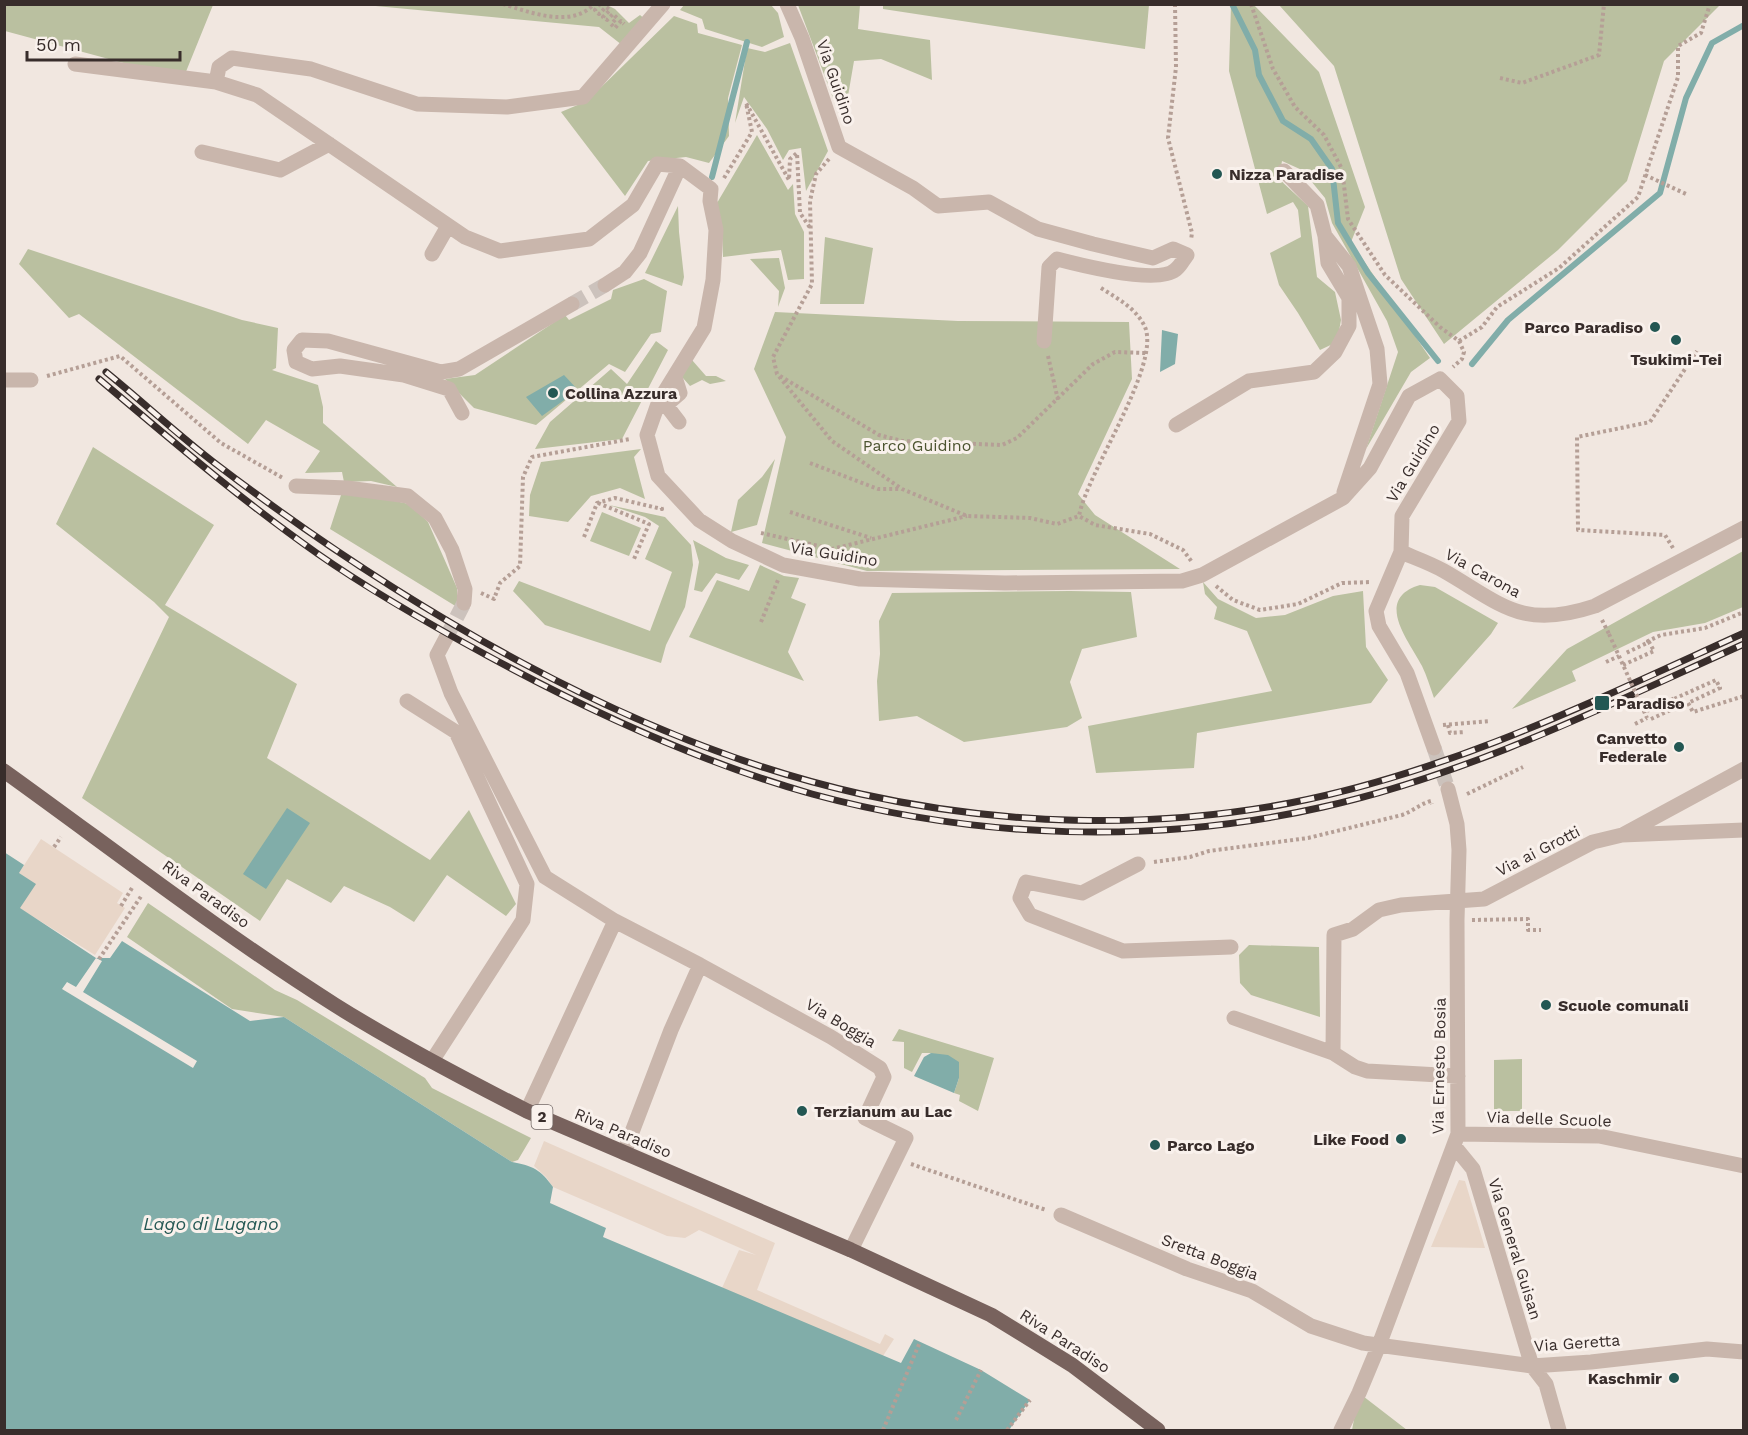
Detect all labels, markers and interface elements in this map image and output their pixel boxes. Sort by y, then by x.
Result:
scale bar [27,24,180,62]
text: 50 m [36,34,81,55]
street label: Via Guidino [813,37,859,127]
place label: Nizza Paradise [1229,165,1344,184]
marker: Nizza Paradise [1210,167,1224,181]
place label: Parco Paradiso [1524,318,1643,337]
marker: Parco Paradiso [1648,320,1662,334]
marker: Tsukimi-Tei [1669,333,1683,347]
place label: Tsukimi-Tei [1630,350,1722,369]
place label: Collina Azzura [565,384,678,403]
marker: Collina Azzura [546,386,560,400]
street label: Via Guidino [1382,420,1444,506]
park label: Parco Guidino [863,436,971,455]
street label: Via Guidino [789,538,879,570]
street label: Via Carona [1442,544,1524,602]
marker: Paradiso [1593,694,1611,712]
place label: Paradiso [1616,694,1685,713]
place label: Canvetto Federale [1596,729,1667,766]
marker: Canvetto Federale [1672,740,1686,754]
street label: Via ai Grotti [1493,822,1583,880]
street label: Riva Paradiso [159,856,253,932]
street label: Via Boggia [802,994,880,1052]
place label: Scuole comunali [1558,996,1689,1015]
street label: Via Ernesto Bosia [1428,998,1450,1134]
marker: Scuole comunali [1539,998,1553,1012]
place label: Terzianum au Lac [814,1102,952,1121]
street label: Riva Paradiso [572,1104,674,1162]
marker: Terzianum au Lac [795,1104,809,1118]
road number: 2 [532,1105,552,1129]
street label: Via delle Scuole [1486,1107,1612,1131]
place label: Like Food [1313,1130,1389,1149]
marker: Like Food [1394,1132,1408,1146]
place label: Parco Lago [1167,1136,1255,1155]
marker: Parco Lago [1148,1138,1162,1152]
street label: Via General Guisan [1484,1176,1546,1322]
water label: Lago di Lugano [143,1213,279,1234]
street label: Sretta Boggia [1159,1230,1261,1284]
street label: Riva Paradiso [1016,1305,1114,1377]
street label: Via Geretta [1533,1331,1621,1355]
place label: Kaschmir [1588,1369,1662,1388]
marker: Kaschmir [1667,1371,1681,1385]

